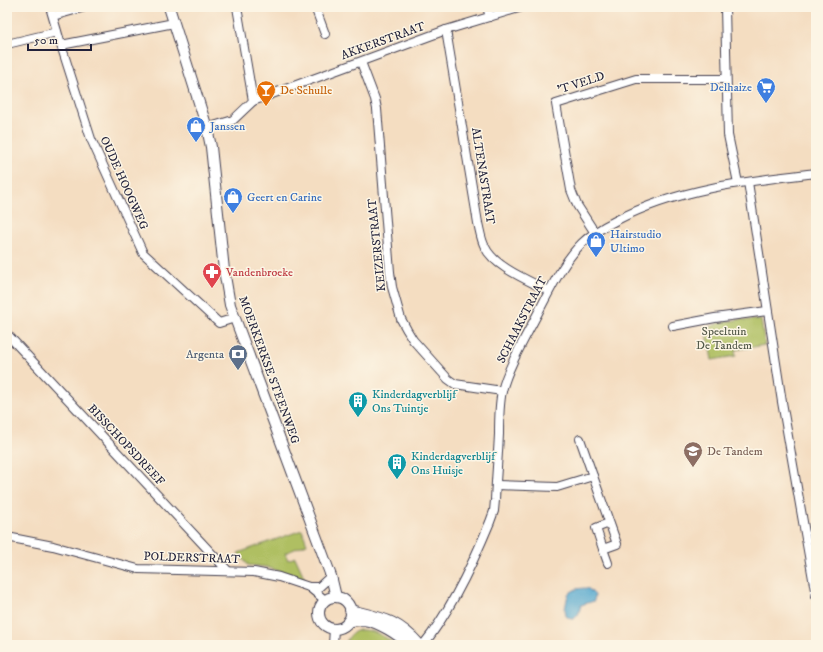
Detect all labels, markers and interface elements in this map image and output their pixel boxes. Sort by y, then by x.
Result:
street label: AKKERSTRAAT [339,19,427,63]
scale bar [28,26,91,52]
text: 50 m [34,33,58,48]
street label: 'T VELD [556,68,606,98]
supermarket icon: Delhaize [755,76,777,104]
bar icon: De Schulle [255,79,277,107]
place label: Delhaize [710,80,752,95]
place label: De Schulle [280,83,332,98]
shop icon: Janssen [185,115,207,143]
place label: Janssen [209,119,246,134]
street label: ALTENASTRAAT [468,127,498,225]
street label: OUDE HOOGWEG [97,134,152,233]
shop icon: Geert en Carine [222,186,244,214]
place label: Geert en Carine [247,190,322,205]
street label: KEIZERSTRAAT [365,198,389,292]
place label: Hairstudio Ultimo [610,227,661,256]
shop icon: Hairstudio Ultimo [585,230,607,258]
pharmacy icon: Vandenbroeke [201,261,223,289]
place label: Vandenbroeke [225,265,293,280]
street label: SCHAAKSTRAAT [494,274,550,366]
street label: MOERKERKSE STEENWEG [235,294,303,447]
park label: Speeltuin De Tandem [696,324,752,353]
bank icon: Argenta [227,343,249,371]
place label: Argenta [186,347,225,362]
place label: Kinderdagverblijf Ons Tuintje [372,387,458,416]
building icon: Kinderdagverblijf Ons Tuintje [347,390,369,418]
street label: BISSCHOPSDREEF [84,401,168,489]
school or university icon: De Tandem [682,440,704,468]
place label: De Tandem [707,444,763,459]
place label: Kinderdagverblijf Ons Huisje [411,449,497,478]
building icon: Kinderdagverblijf Ons Huisje [386,452,408,480]
street label: POLDERSTRAAT [143,549,241,567]

